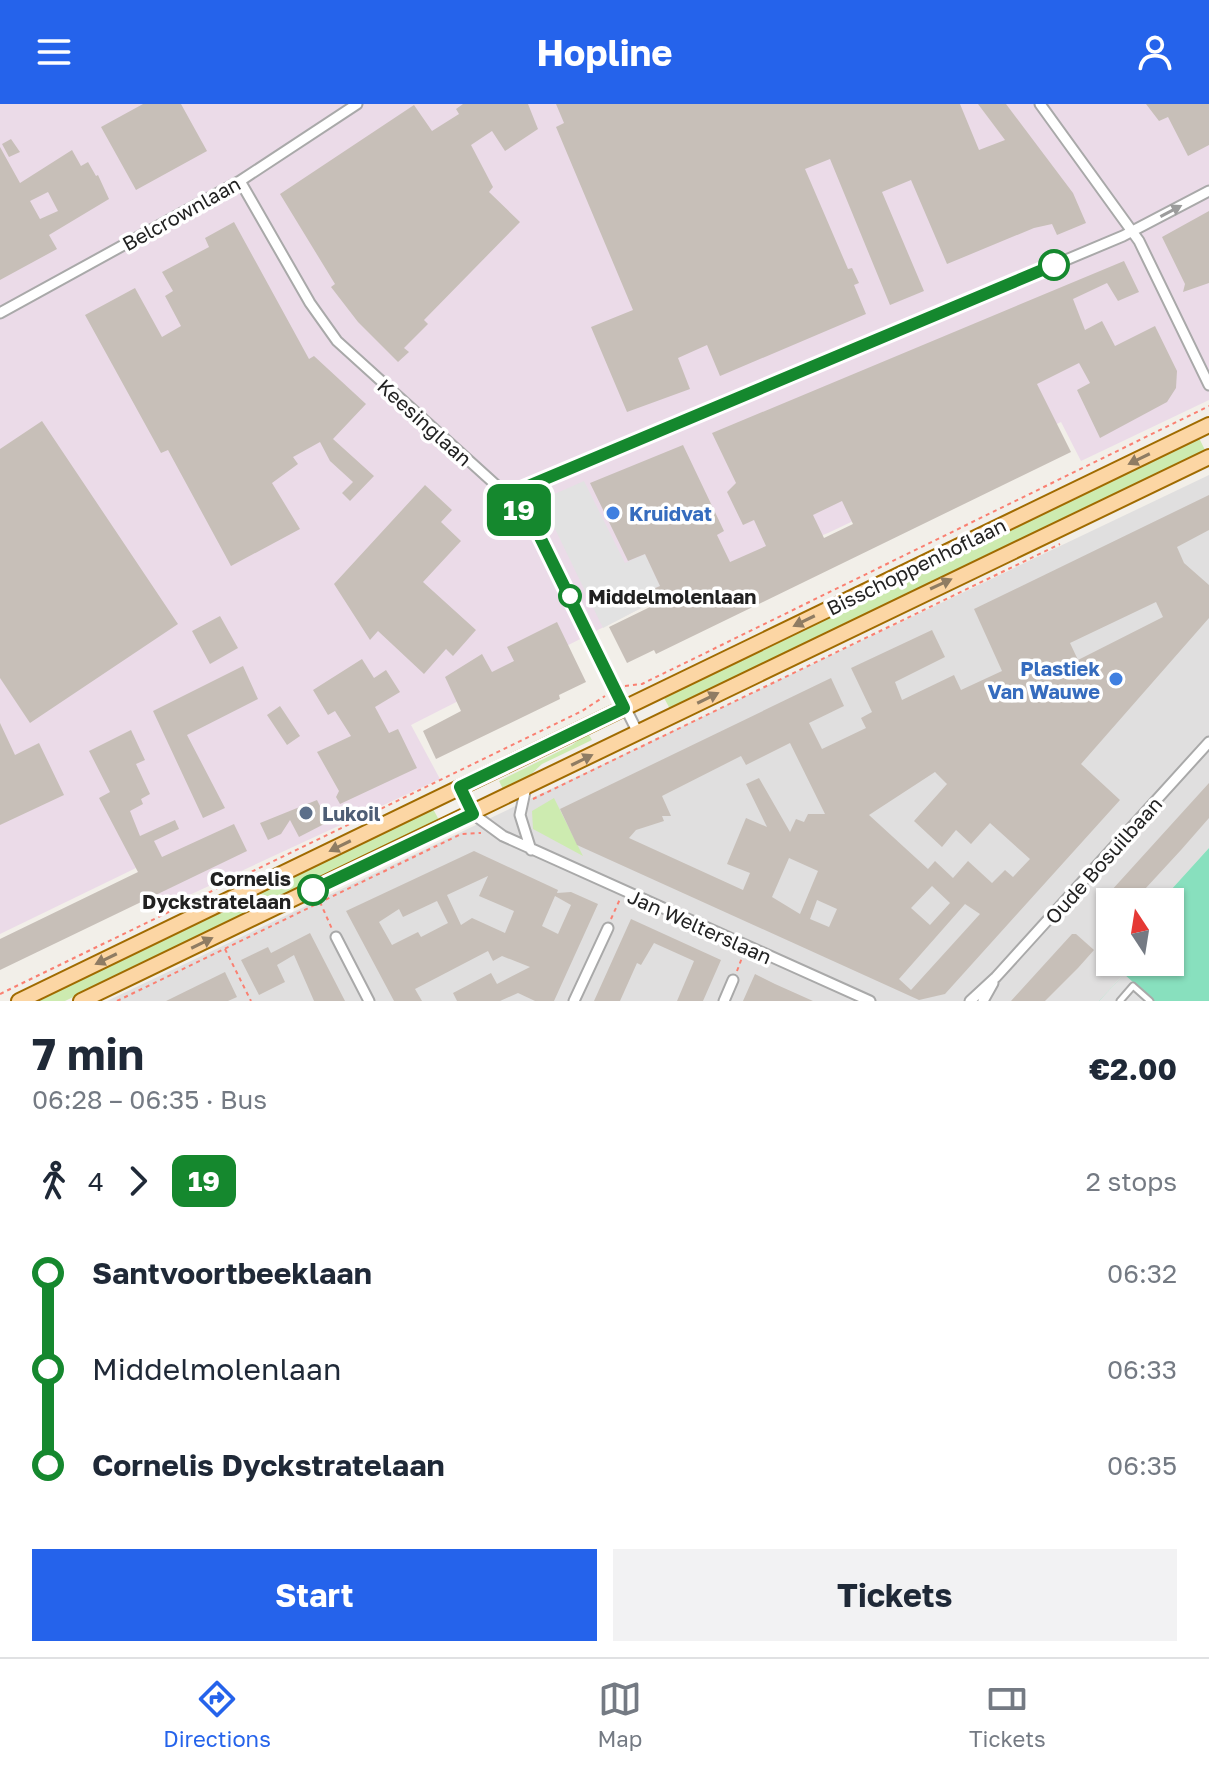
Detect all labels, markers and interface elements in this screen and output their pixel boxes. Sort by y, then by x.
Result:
icon: menu [32,30,76,74]
icon: person [1133,30,1177,74]
text: Hopline [536,31,673,74]
street label: Belcrownlaan [118,171,244,255]
one-way arrow [1160,204,1182,218]
unlabelled marker [1039,250,1069,280]
street label: Keesinglaan [373,373,477,471]
one-way arrow [1127,452,1150,466]
line badge: 19 [483,484,555,536]
text: 19 [503,493,535,526]
place label: Kruidvat [629,501,712,525]
marker: Kruidvat [604,504,622,522]
street label: Bisschoppenhoflaan [822,512,1010,620]
one-way arrow [930,577,953,591]
place label: Middelmolenlaan [588,584,756,608]
marker: Middelmolenlaan [559,585,581,607]
one-way arrow [792,614,815,628]
place label: Plastiek Van Wauwe [988,656,1100,703]
marker: Plastiek Van Wauwe [1107,670,1125,688]
one-way arrow [696,691,719,705]
one-way arrow [570,753,593,767]
street label: Oude Bosuilbaan [1040,791,1166,929]
place label: Lukoil [322,801,381,825]
marker: Lukoil [297,804,315,822]
one-way arrow [328,839,351,853]
place label: Cornelis Dyckstratelaan [142,866,291,913]
marker: Cornelis Dyckstratelaan [298,875,328,905]
street label: Jan Welterslaan [624,884,776,968]
north arrow [1096,888,1184,976]
map controls [1096,888,1184,976]
one-way arrow [190,936,213,950]
one-way arrow [94,952,117,966]
text: 7 min [32,1027,144,1080]
text: €2.00 [1089,1051,1177,1087]
text: 06:28 – 06:35 · Bus [32,1084,267,1115]
icon: walk [32,1159,76,1203]
icon: forward [116,1159,160,1203]
text: 19 [188,1164,220,1197]
text: 4 [88,1166,104,1197]
text: 2 stops [1086,1166,1177,1197]
text: Santvoortbeeklaan [92,1255,372,1291]
text: 06:32 [1107,1258,1177,1289]
text: Middelmolenlaan [92,1351,341,1387]
text: 06:33 [1107,1354,1177,1385]
text: Cornelis Dyckstratelaan [92,1447,445,1483]
text: 06:35 [1107,1450,1177,1481]
button: Start [32,1549,597,1641]
button: Tickets [613,1549,1177,1641]
tab: Directions [163,1677,271,1752]
tab: Map [597,1677,642,1752]
tab: Tickets [969,1677,1046,1752]

